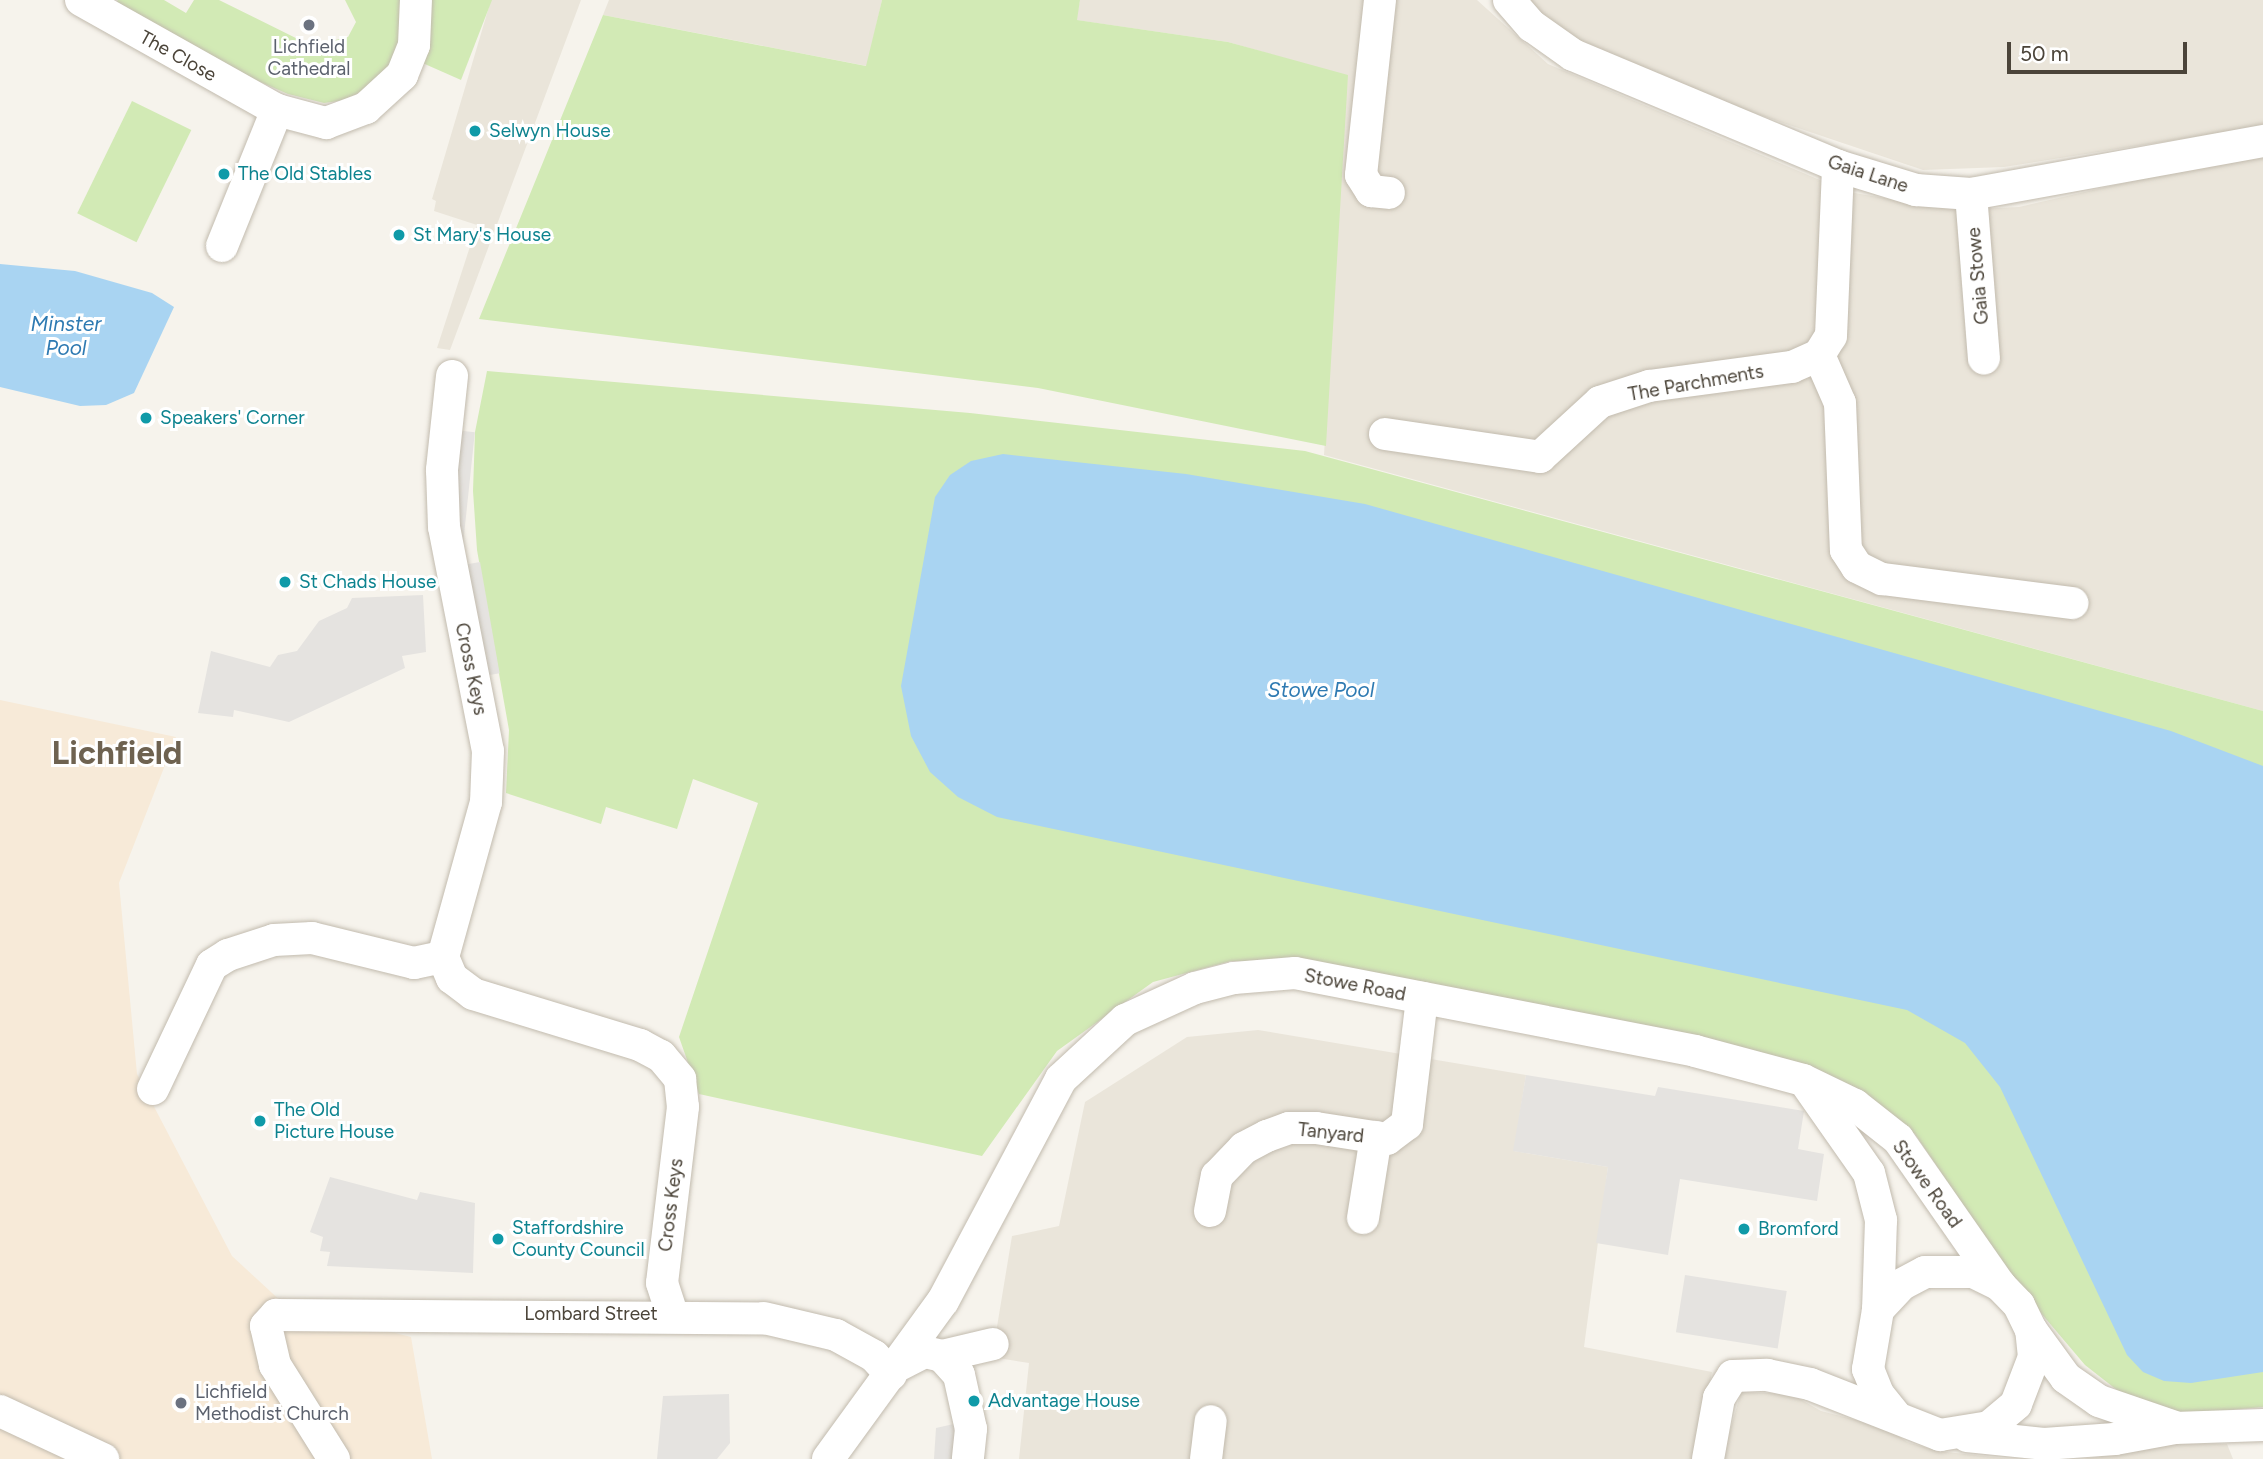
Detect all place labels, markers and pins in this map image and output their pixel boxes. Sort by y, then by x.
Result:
marker: Lichfield Cathedral [301,17,317,33]
place label: Lichfield Cathedral [268,36,350,80]
place label: Selwyn House [489,120,611,142]
marker: Selwyn House [467,123,483,139]
place label: The Old Stables [238,163,372,185]
marker: The Old Stables [216,166,232,182]
place label: St Mary's House [413,224,551,246]
marker: St Mary's House [391,227,407,243]
place label: Speakers' Corner [160,407,305,429]
marker: Speakers' Corner [138,410,154,426]
place label: St Chads House [299,571,436,593]
marker: St Chads House [277,574,293,590]
place label: The Old Picture House [274,1099,394,1143]
marker: The Old Picture House [252,1113,268,1129]
place label: Staffordshire County Council [512,1217,645,1261]
place label: Bromford [1758,1218,1839,1240]
marker: Bromford [1736,1221,1752,1237]
marker: Staffordshire County Council [490,1231,506,1247]
place label: Lichfield Methodist Church [195,1381,349,1425]
place label: Advantage House [988,1390,1140,1412]
marker: Advantage House [966,1393,982,1409]
marker: Lichfield Methodist Church [173,1395,189,1411]

